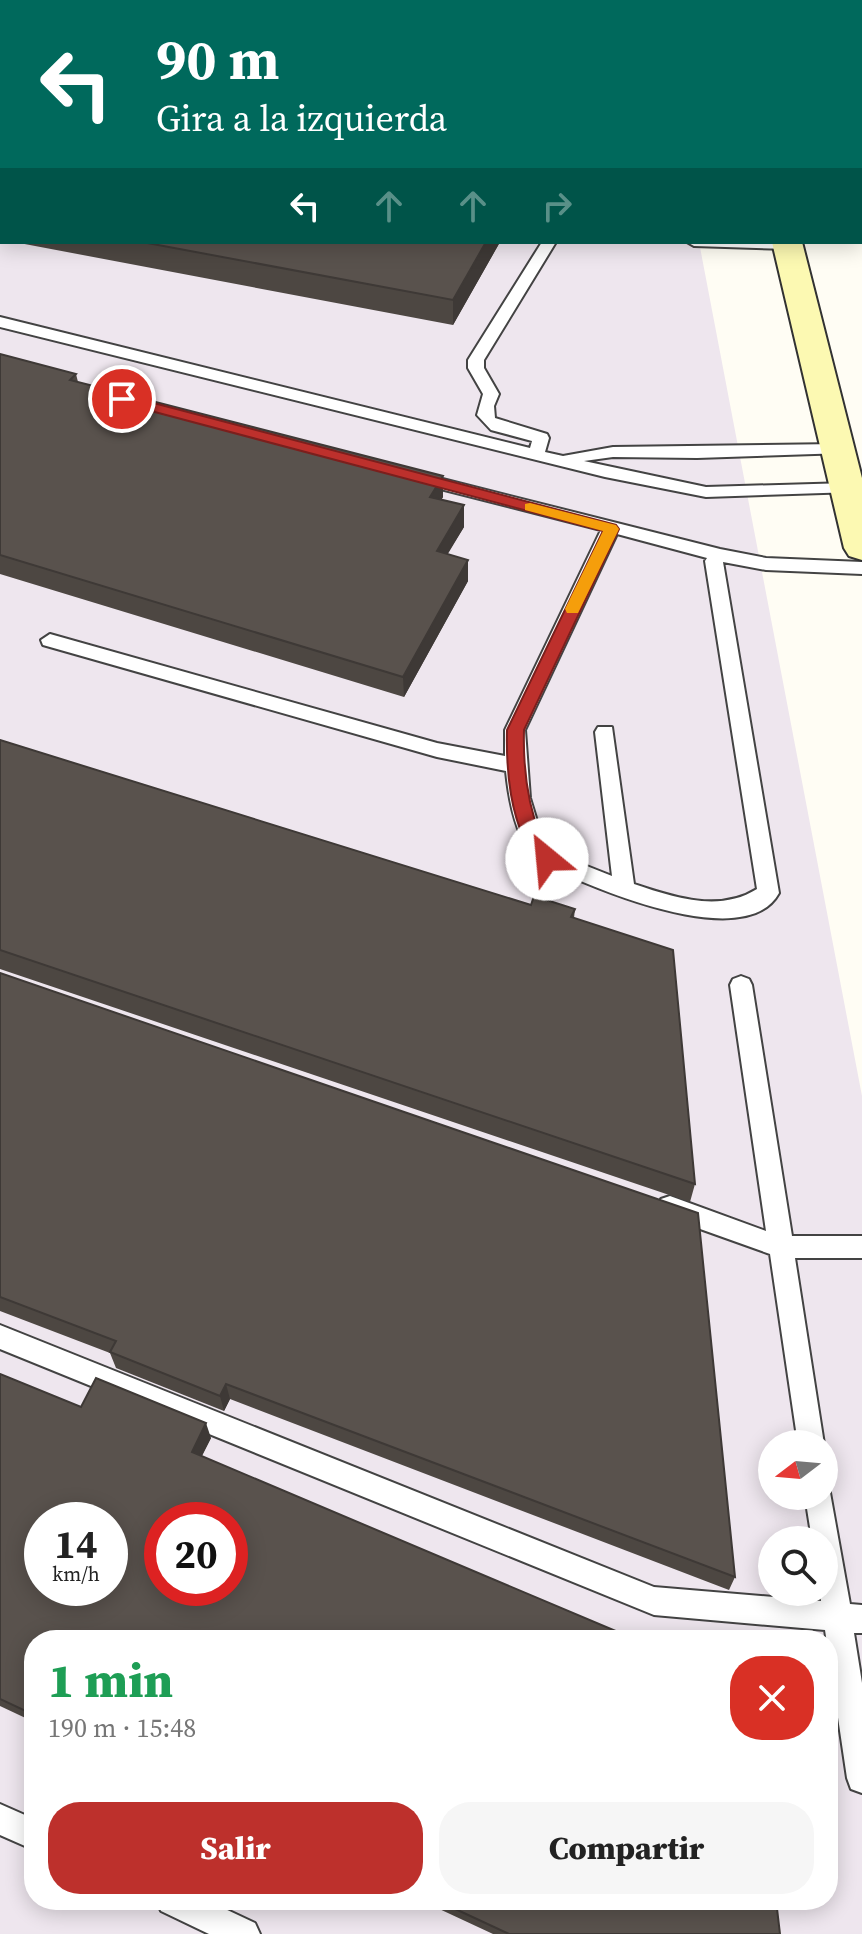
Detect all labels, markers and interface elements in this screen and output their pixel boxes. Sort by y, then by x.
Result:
text: 90 m [156,21,279,98]
icon: left [24,32,128,136]
text: Gira a la izquierda [156,94,447,143]
icon: left [283,184,327,228]
icon: ahead [367,184,411,228]
icon: ahead [451,184,495,228]
icon: right [535,184,579,228]
pin [88,365,156,433]
icon: arrive [100,377,144,421]
position arrow [505,817,589,901]
north arrow [758,1430,838,1510]
map controls [758,1430,838,1606]
speed limit sign: 20 [144,1502,248,1606]
text: 14 [54,1517,98,1571]
button: search [758,1526,838,1606]
text: km/h [52,1560,100,1588]
text: 1 min [48,1647,173,1713]
button: close [730,1656,814,1740]
text: 190 m · 15:48 [48,1710,196,1746]
button: Salir [48,1802,423,1894]
button: Compartir [439,1802,814,1894]

